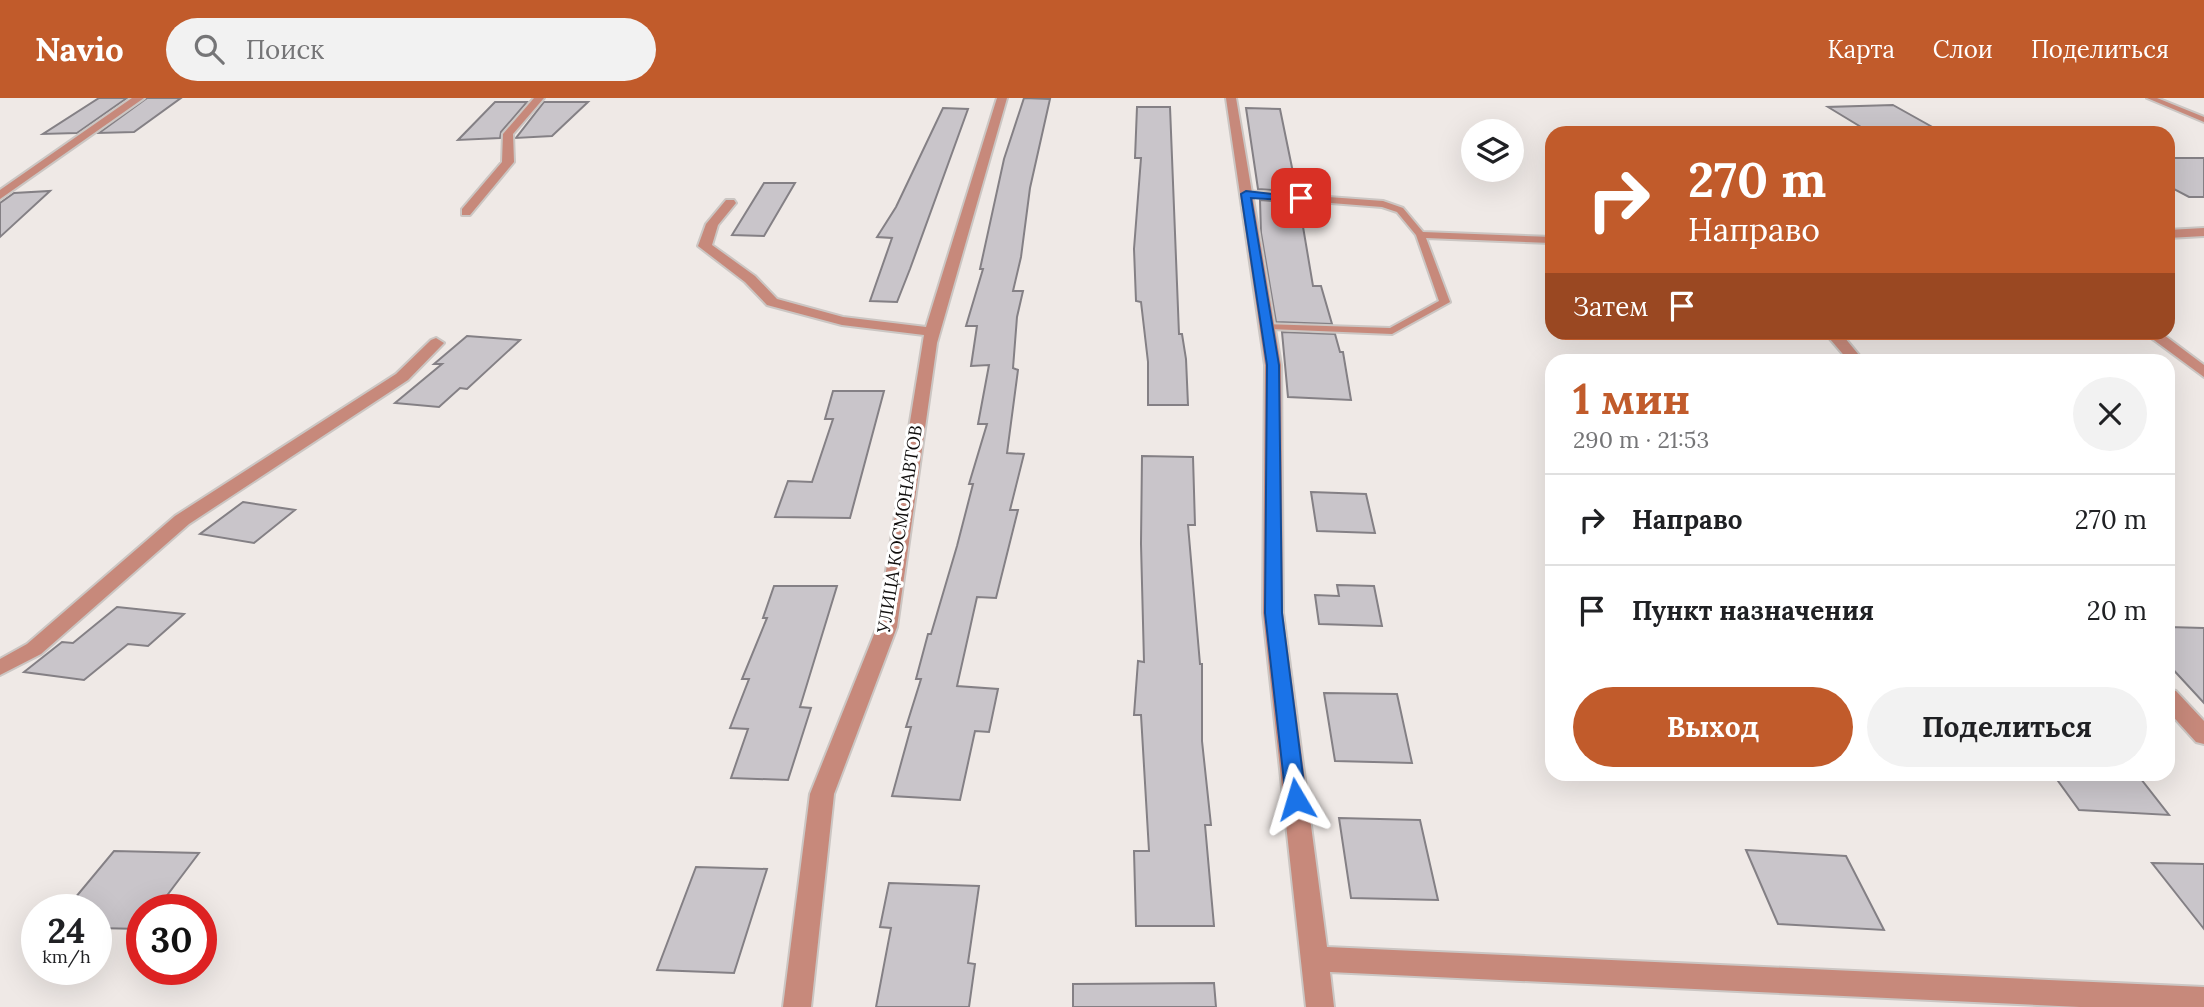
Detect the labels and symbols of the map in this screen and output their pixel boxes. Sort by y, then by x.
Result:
pin [1271,168,1331,228]
street label: УЛИЦА КОСМОНАВТОВ [872,423,927,635]
position arrow [1259,762,1333,836]
speed limit sign: 30 [126,894,217,985]

